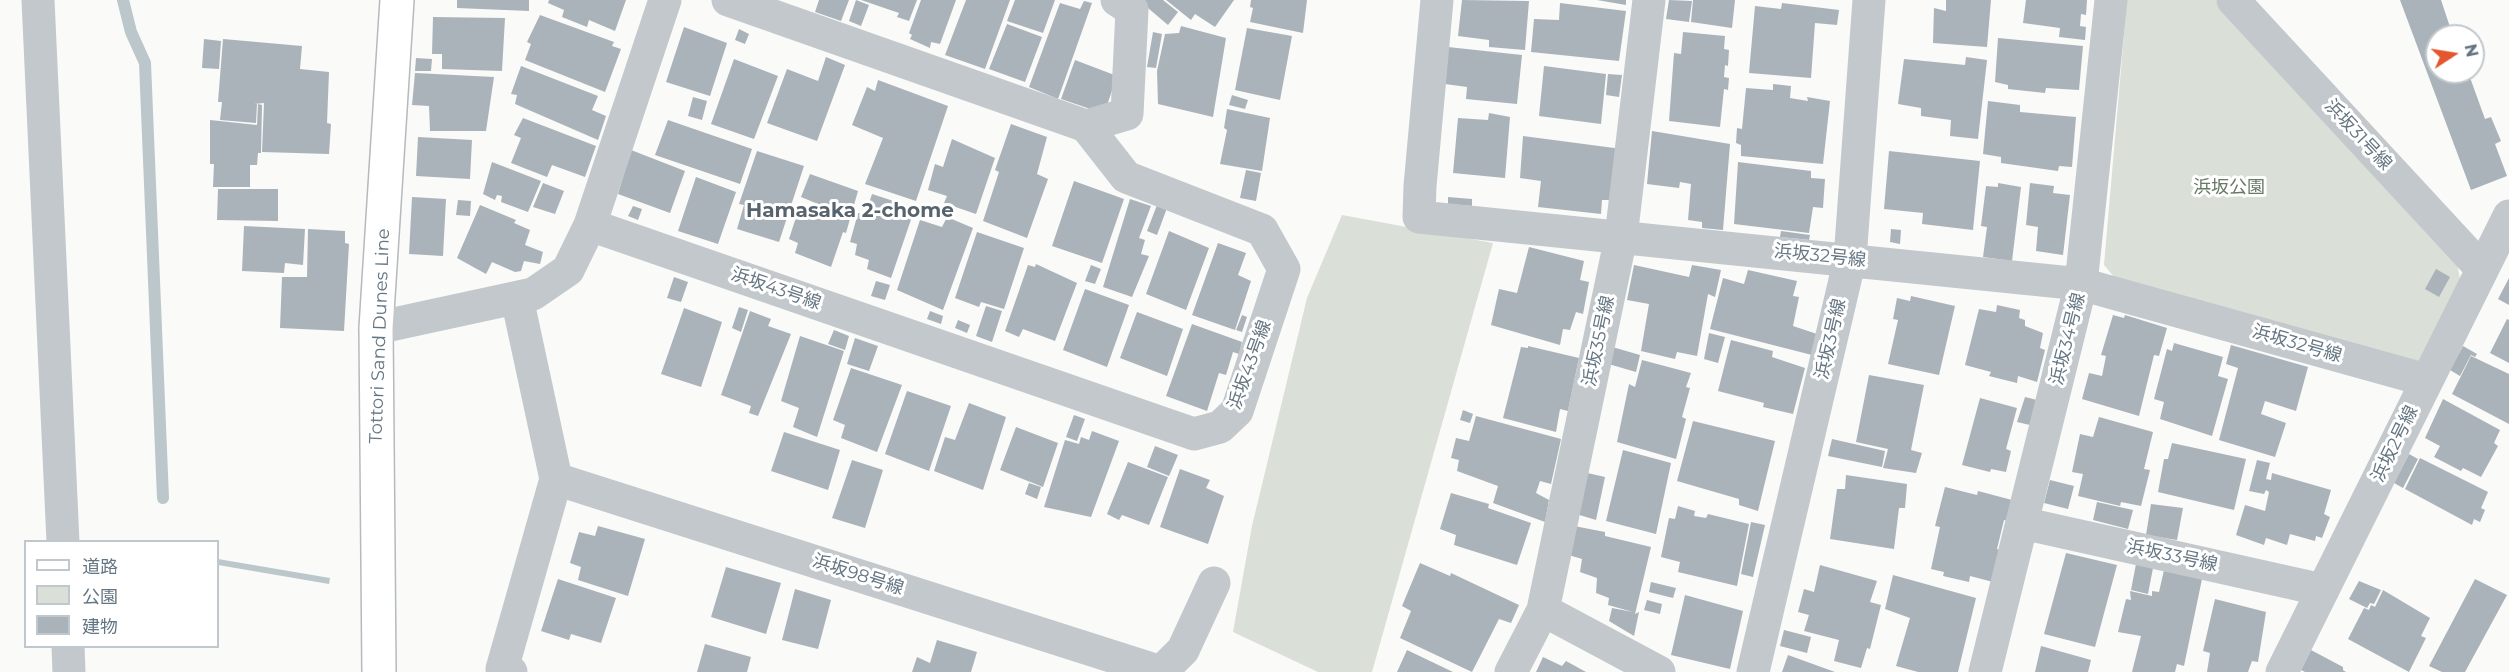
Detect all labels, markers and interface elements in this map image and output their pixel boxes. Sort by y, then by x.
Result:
north arrow [2425,24,2485,84]
text: N [2461,42,2482,59]
street label: 浜坂31号線 [2320,95,2396,175]
park label: 浜坂公園 [2193,177,2265,199]
district label: Hamasaka 2-chome [746,199,954,223]
street label: Tottori Sand Dunes Line [365,228,395,444]
street label: 浜坂32号線 [1773,240,1867,272]
street label: 浜坂43号線 [728,264,824,314]
street label: 浜坂34号線 [2046,291,2090,387]
street label: 浜坂35号線 [1579,294,1619,388]
street label: 浜坂3号線 [1811,297,1851,381]
street label: 浜坂43号線 [1224,317,1276,413]
street label: 浜坂32号線 [2250,321,2344,367]
street label: 浜坂2号線 [2367,402,2423,486]
street label: 浜坂33号線 [2125,536,2219,576]
legend [24,540,219,648]
street label: 浜坂98号線 [810,550,906,600]
text: 道路 [82,556,118,578]
text: 公園 [82,586,118,608]
text: 建物 [82,616,118,638]

